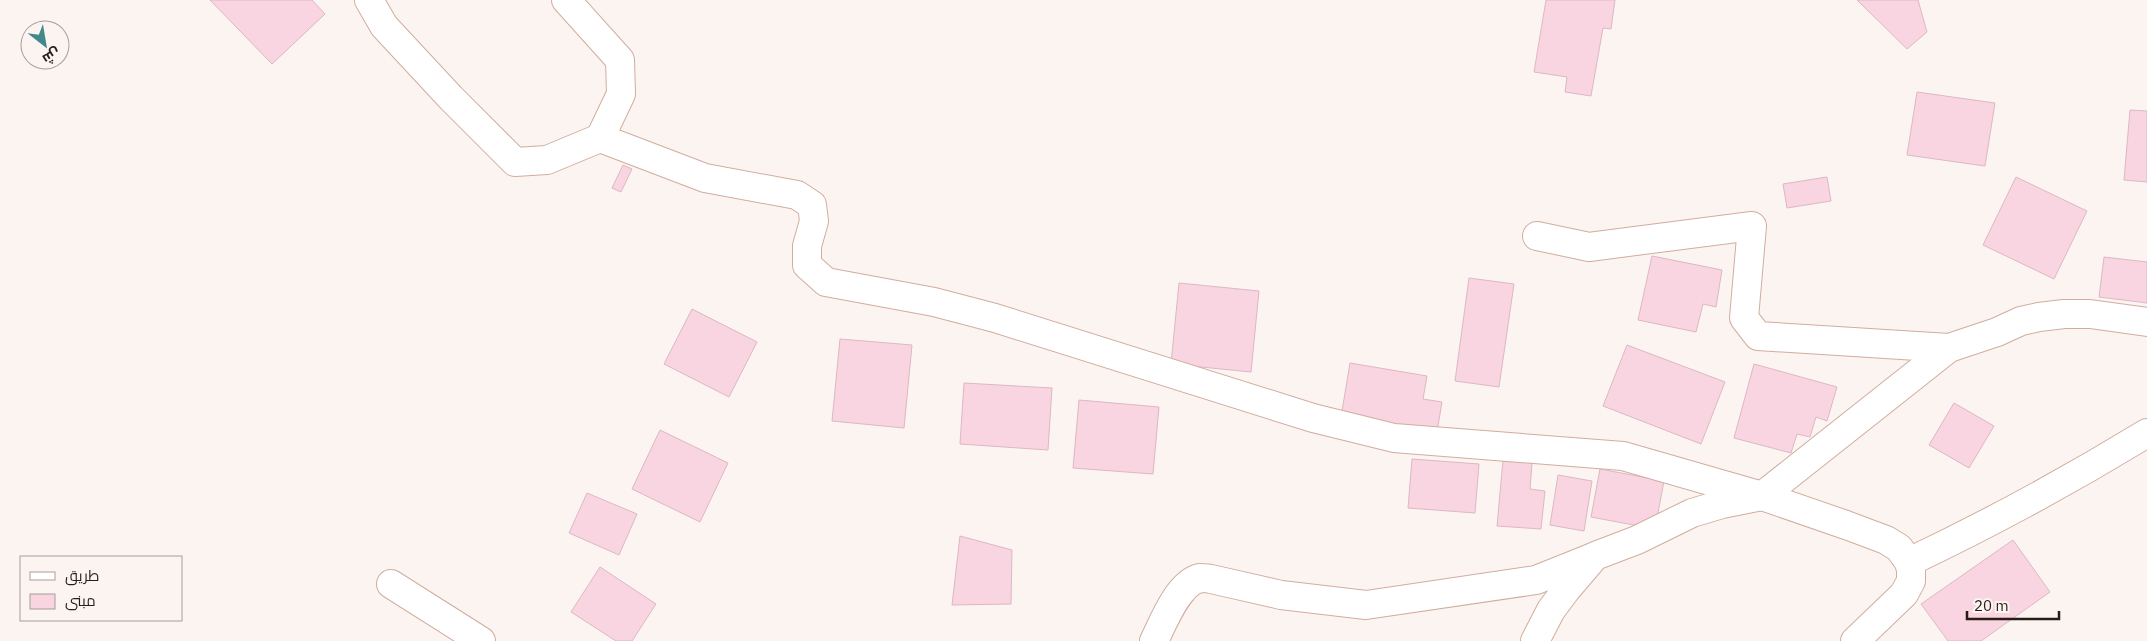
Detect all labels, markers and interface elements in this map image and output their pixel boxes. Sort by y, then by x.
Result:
north arrow [20,20,70,70]
text: ش [39,44,64,69]
legend [20,556,182,621]
text: طريق [65,566,99,586]
scale bar [1967,588,2060,620]
text: مبنى [65,591,96,611]
text: 20 m [1974,596,2009,615]

